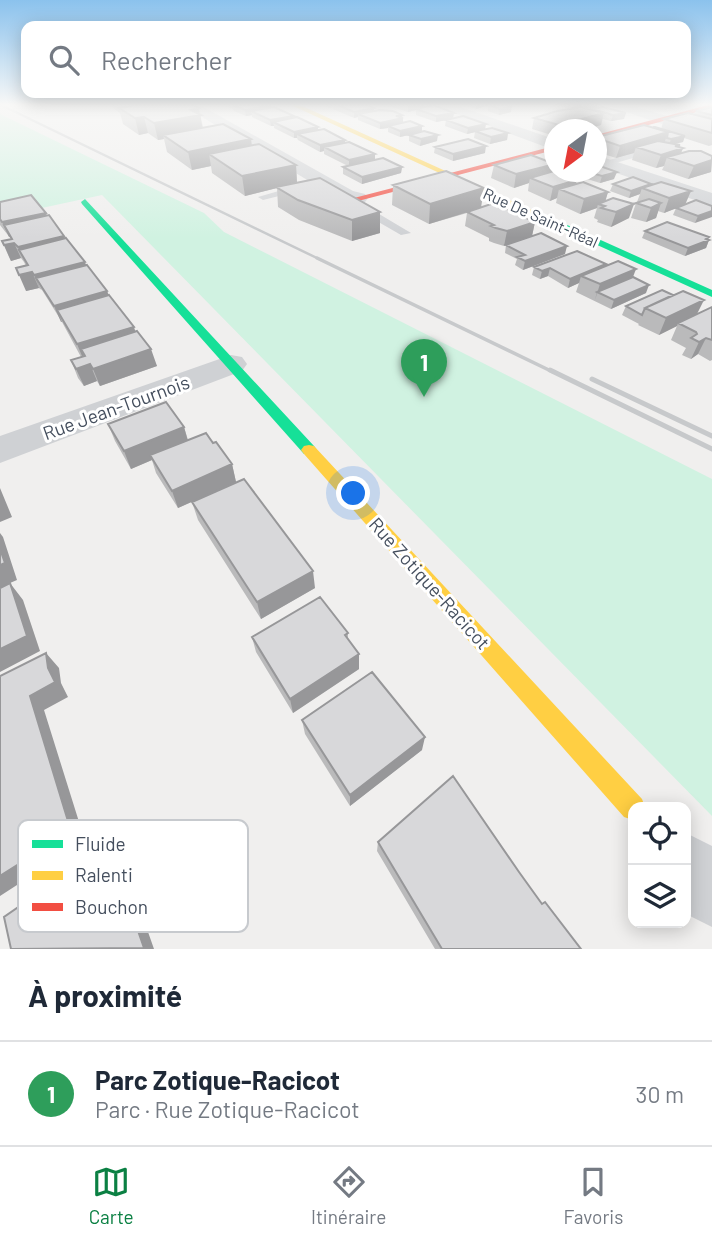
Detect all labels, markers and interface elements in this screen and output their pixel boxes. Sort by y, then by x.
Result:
search box [21,21,691,98]
icon: search [45,41,83,79]
text: Rechercher [101,44,232,75]
north arrow [544,119,607,182]
street label: Rue De Saint-Réal [481,183,601,251]
pin: 1 [401,339,447,397]
street label: Rue Jean-Tournois [40,370,192,444]
your location [336,476,370,510]
street label: Rue Zotique-Racicot [365,512,495,654]
map controls [628,802,691,928]
button: locate [628,802,691,865]
legend [18,820,248,932]
text: Fluide [75,832,126,855]
text: Ralenti [75,863,133,886]
button: layers [628,865,691,928]
text: Bouchon [75,895,148,918]
text: À proximité [28,977,182,1013]
text: Parc Zotique-Racicot [95,1064,340,1095]
text: 1 [47,1080,55,1108]
text: 30 m [636,1080,684,1108]
text: Parc · Rue Zotique-Racicot [95,1095,360,1123]
tab: Carte [89,1163,134,1228]
tab: Itinéraire [311,1163,386,1228]
tab: Favoris [564,1163,623,1228]

